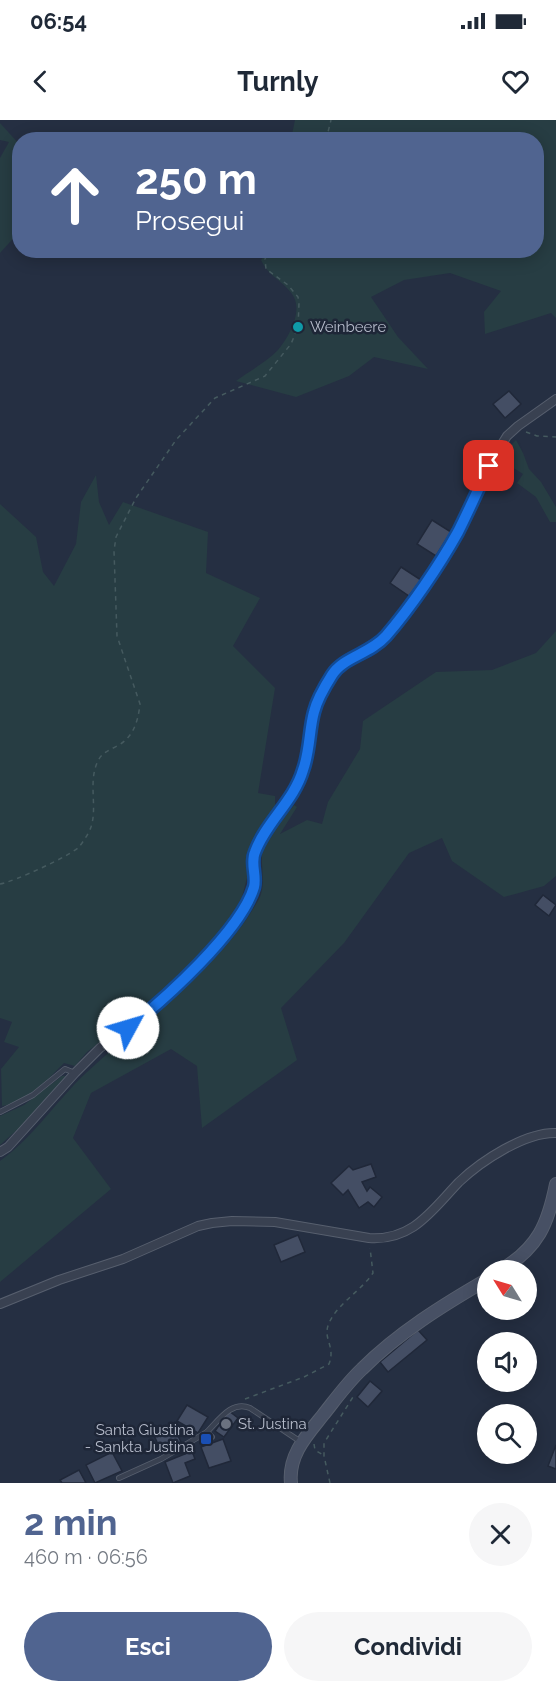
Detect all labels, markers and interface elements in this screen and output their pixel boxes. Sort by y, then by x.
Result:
text: 06:54 [30,8,87,34]
icon: back [24,65,57,98]
icon: heart [499,65,532,98]
text: Turnly [237,66,319,97]
text: 250 m [135,155,257,204]
icon: ahead [36,156,114,234]
text: Prosegui [135,205,244,236]
place label: Weinbeere [310,318,386,336]
marker: Weinbeere [291,320,305,334]
pin [463,440,514,491]
icon: arrive [472,449,505,482]
position arrow [96,996,160,1060]
north arrow [477,1260,537,1320]
map controls [477,1260,537,1464]
button: sound [477,1332,537,1392]
button: search [477,1404,537,1464]
place label: St. Justina [238,1415,307,1433]
marker: St. Justina [219,1417,233,1431]
place label: Santa Giustina - Sankta Justina [85,1421,194,1456]
marker: Santa Giustina - Sankta Justina [199,1432,213,1446]
text: 2 min [24,1501,117,1543]
button: close [469,1503,532,1566]
text: 460 m · 06:56 [24,1545,148,1569]
button: Esci [24,1612,272,1681]
button: Condividi [284,1612,532,1681]

